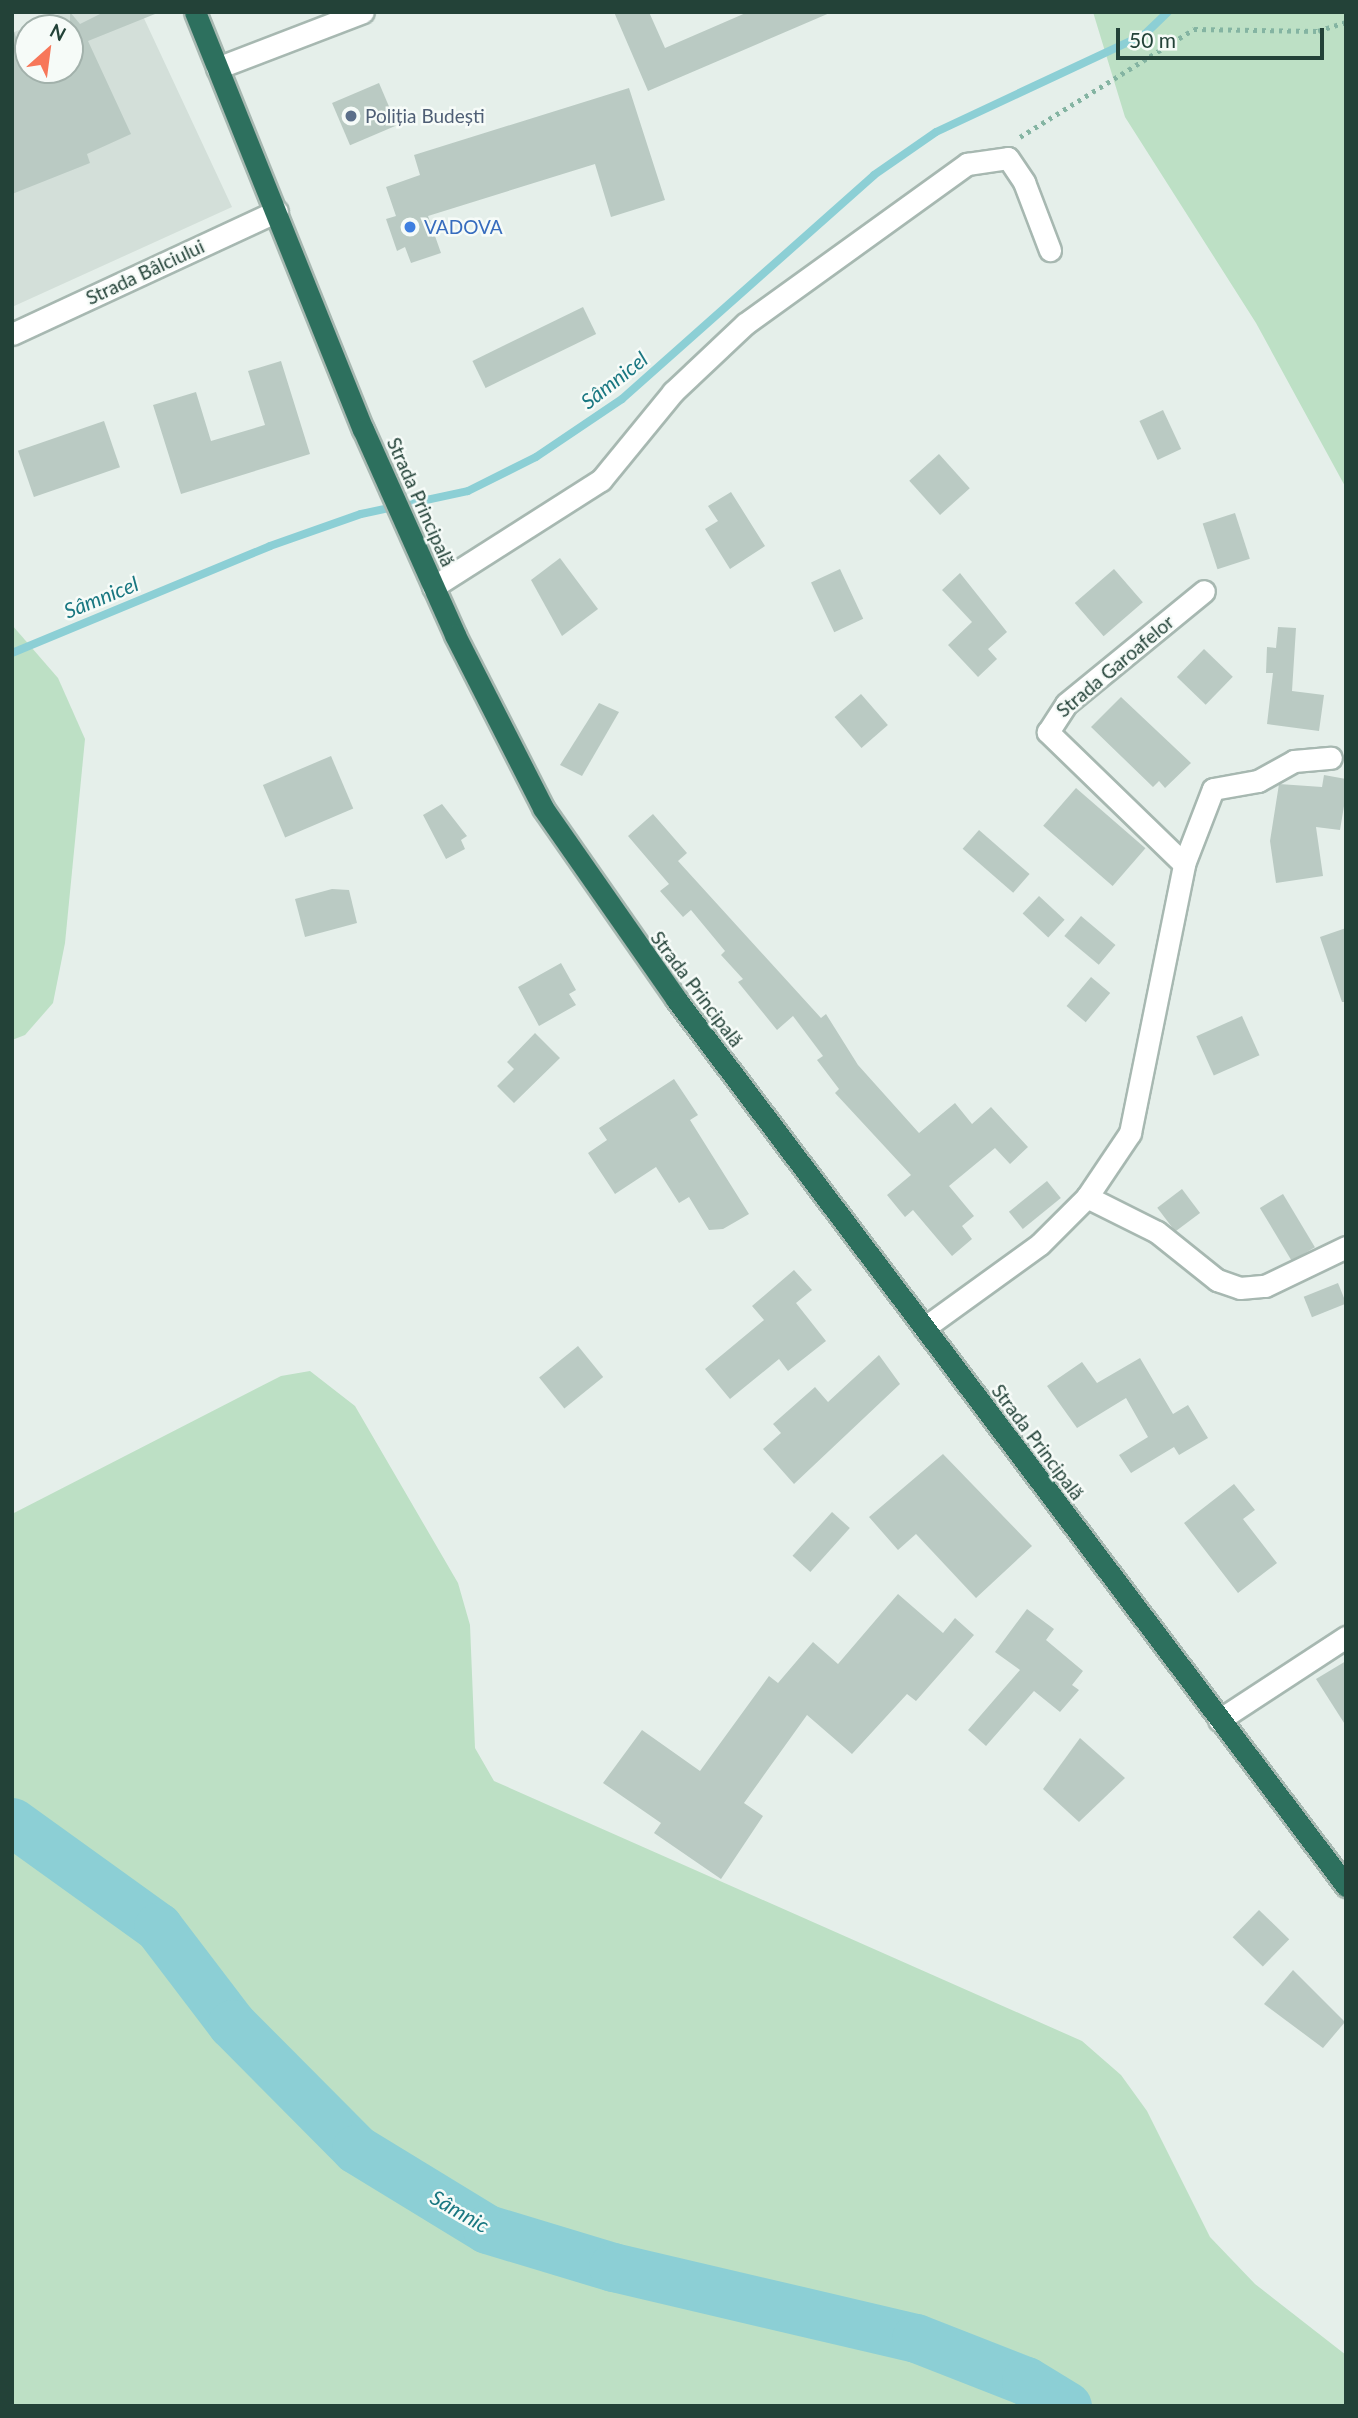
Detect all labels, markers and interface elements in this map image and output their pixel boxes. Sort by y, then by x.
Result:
north arrow [14,14,84,84]
scale bar [1120,14,1328,58]
text: N [46,18,70,45]
text: 50 m [1129,27,1176,52]
place label: Poliția Budești [365,105,485,127]
marker: Poliția Budești [343,108,359,124]
place label: VADOVA [424,216,503,238]
marker: VADOVA [402,219,418,235]
street label: Strada Bâlciului [82,235,208,309]
water label: Sâmnicel [576,346,652,414]
street label: Strada Principală [382,434,460,570]
water label: Sâmnicel [60,571,142,623]
street label: Strada Garoafelor [1052,610,1178,722]
street label: Strada Principală [646,927,748,1051]
street label: Strada Principală [987,1380,1089,1504]
water label: Sâmnic [426,2184,494,2238]

